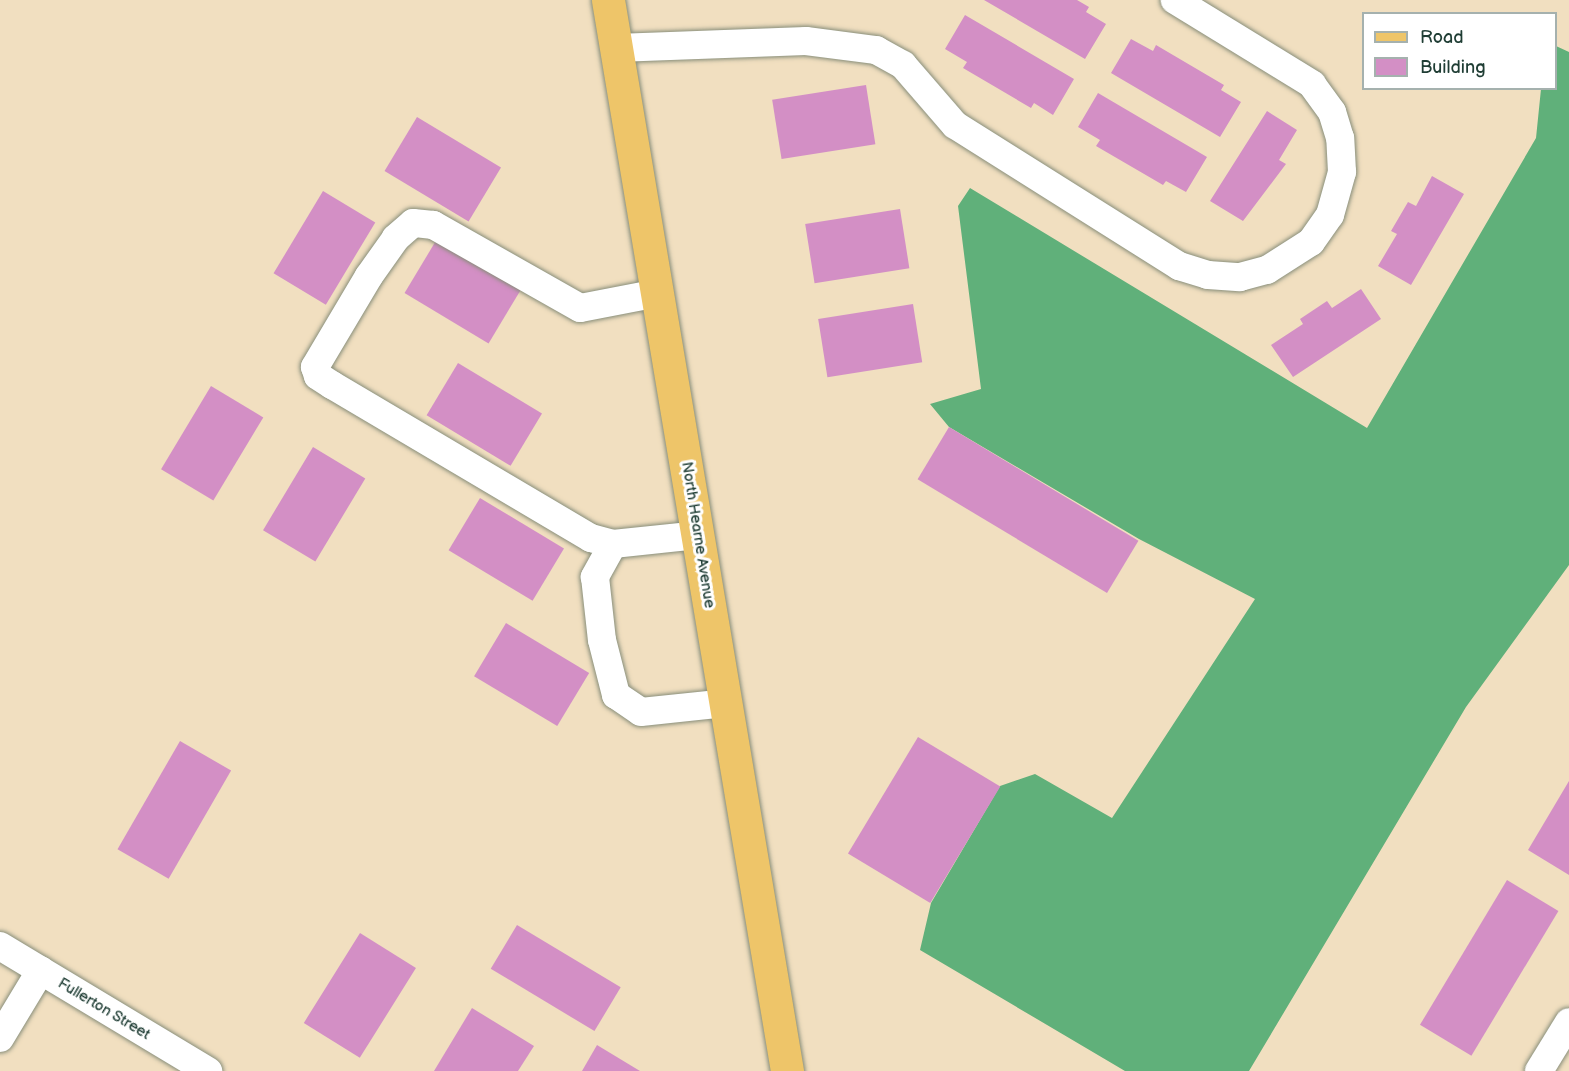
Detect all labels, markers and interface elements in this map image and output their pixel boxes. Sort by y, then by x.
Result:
legend [1362,12,1557,90]
text: Road [1420,27,1464,48]
text: Building [1420,57,1486,78]
street label: North Hearne Avenue [678,461,718,609]
street label: Fullerton Street [55,974,153,1044]

